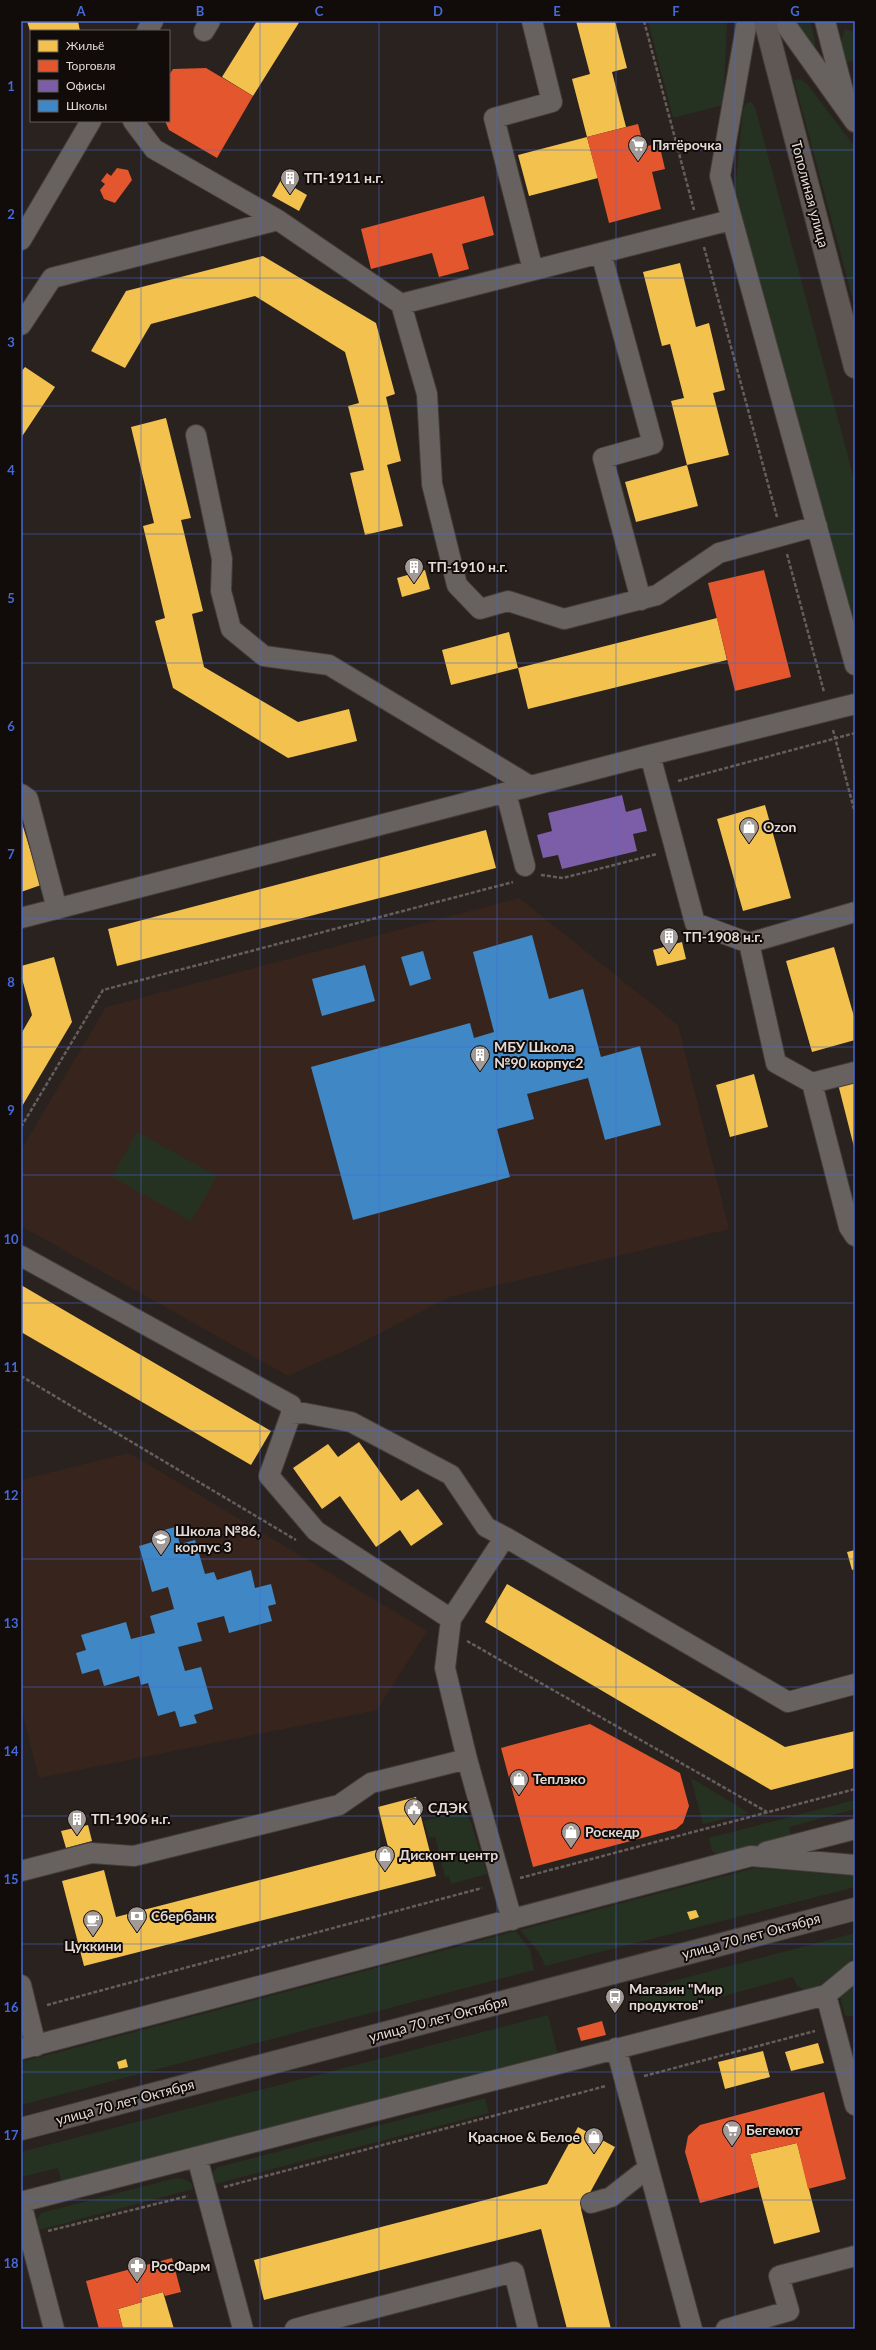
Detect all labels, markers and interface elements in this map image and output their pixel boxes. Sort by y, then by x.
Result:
text: A [75,3,86,19]
text: B [196,3,205,19]
text: C [315,3,324,19]
text: D [433,3,443,19]
text: E [553,3,561,19]
text: F [672,3,680,19]
text: G [790,3,800,19]
legend [30,30,170,122]
text: Жильё [66,38,104,53]
text: Торговля [66,58,116,73]
text: 1 [7,78,15,94]
text: Офисы [66,78,105,93]
text: Школы [66,98,107,113]
supermarket icon: Пятёрочка [627,134,649,162]
place label: Пятёрочка [652,136,722,153]
street label: Тополиная улица [788,139,833,249]
building icon: ТП-1911 н.г. [279,167,301,195]
place label: ТП-1911 н.г. [304,169,384,186]
text: 2 [7,206,15,222]
text: 3 [7,334,15,350]
text: 4 [7,462,15,478]
building icon: ТП-1910 н.г. [403,556,425,584]
place label: ТП-1910 н.г. [428,558,508,575]
text: 5 [7,590,15,606]
text: 6 [7,718,15,734]
shop icon: Ozon [738,816,760,844]
place label: Ozon [763,818,797,835]
text: 7 [7,846,15,862]
building icon: ТП-1908 н.г. [658,926,680,954]
place label: ТП-1908 н.г. [683,928,763,945]
text: 8 [7,974,15,990]
place label: МБУ Школа №90 корпус2 [494,1038,583,1071]
building icon: МБУ Школа №90 корпус2 [469,1044,491,1072]
text: 9 [7,1102,15,1118]
text: 10 [3,1231,19,1247]
text: 11 [3,1359,19,1375]
text: 12 [3,1487,19,1503]
place label: Школа №86, корпус 3 [175,1522,260,1555]
school or university icon: Школа №86, корпус 3 [150,1528,172,1556]
text: 13 [3,1615,19,1631]
text: 14 [3,1743,19,1759]
shop icon: Теплэко [508,1768,530,1796]
place label: Теплэко [533,1770,586,1787]
public building icon: СДЭК [403,1797,425,1825]
place label: СДЭК [428,1799,468,1816]
building icon: ТП-1906 н.г. [66,1808,88,1836]
place label: ТП-1906 н.г. [91,1810,171,1827]
shop icon: Роскедр [560,1821,582,1849]
place label: Роскедр [585,1823,640,1840]
shop icon: Дисконт центр [374,1844,396,1872]
place label: Дисконт центр [399,1846,498,1863]
text: 15 [3,1871,19,1887]
bank icon: Сбербанк [126,1905,148,1933]
place label: Сбербанк [151,1907,215,1924]
cafe icon: Цуккини [82,1909,104,1937]
street label: улица 70 лет Октября [680,1909,822,1962]
place label: Цуккини [64,1937,122,1954]
place label: Магазин "Мир продуктов" [629,1980,723,2013]
bus stop icon: Магазин "Мир продуктов" [604,1986,626,2014]
street label: улица 70 лет Октября [367,1992,509,2045]
text: 16 [3,1999,19,2015]
street label: улица 70 лет Октября [54,2075,196,2128]
supermarket icon: Бегемот [721,2119,743,2147]
place label: Бегемот [746,2121,801,2138]
shop icon: Красное & Белое [583,2126,605,2154]
text: 17 [3,2127,19,2143]
place label: Красное & Белое [468,2128,581,2145]
text: 18 [3,2255,19,2271]
pharmacy icon: РосФарм [126,2255,148,2283]
place label: РосФарм [151,2257,210,2274]

